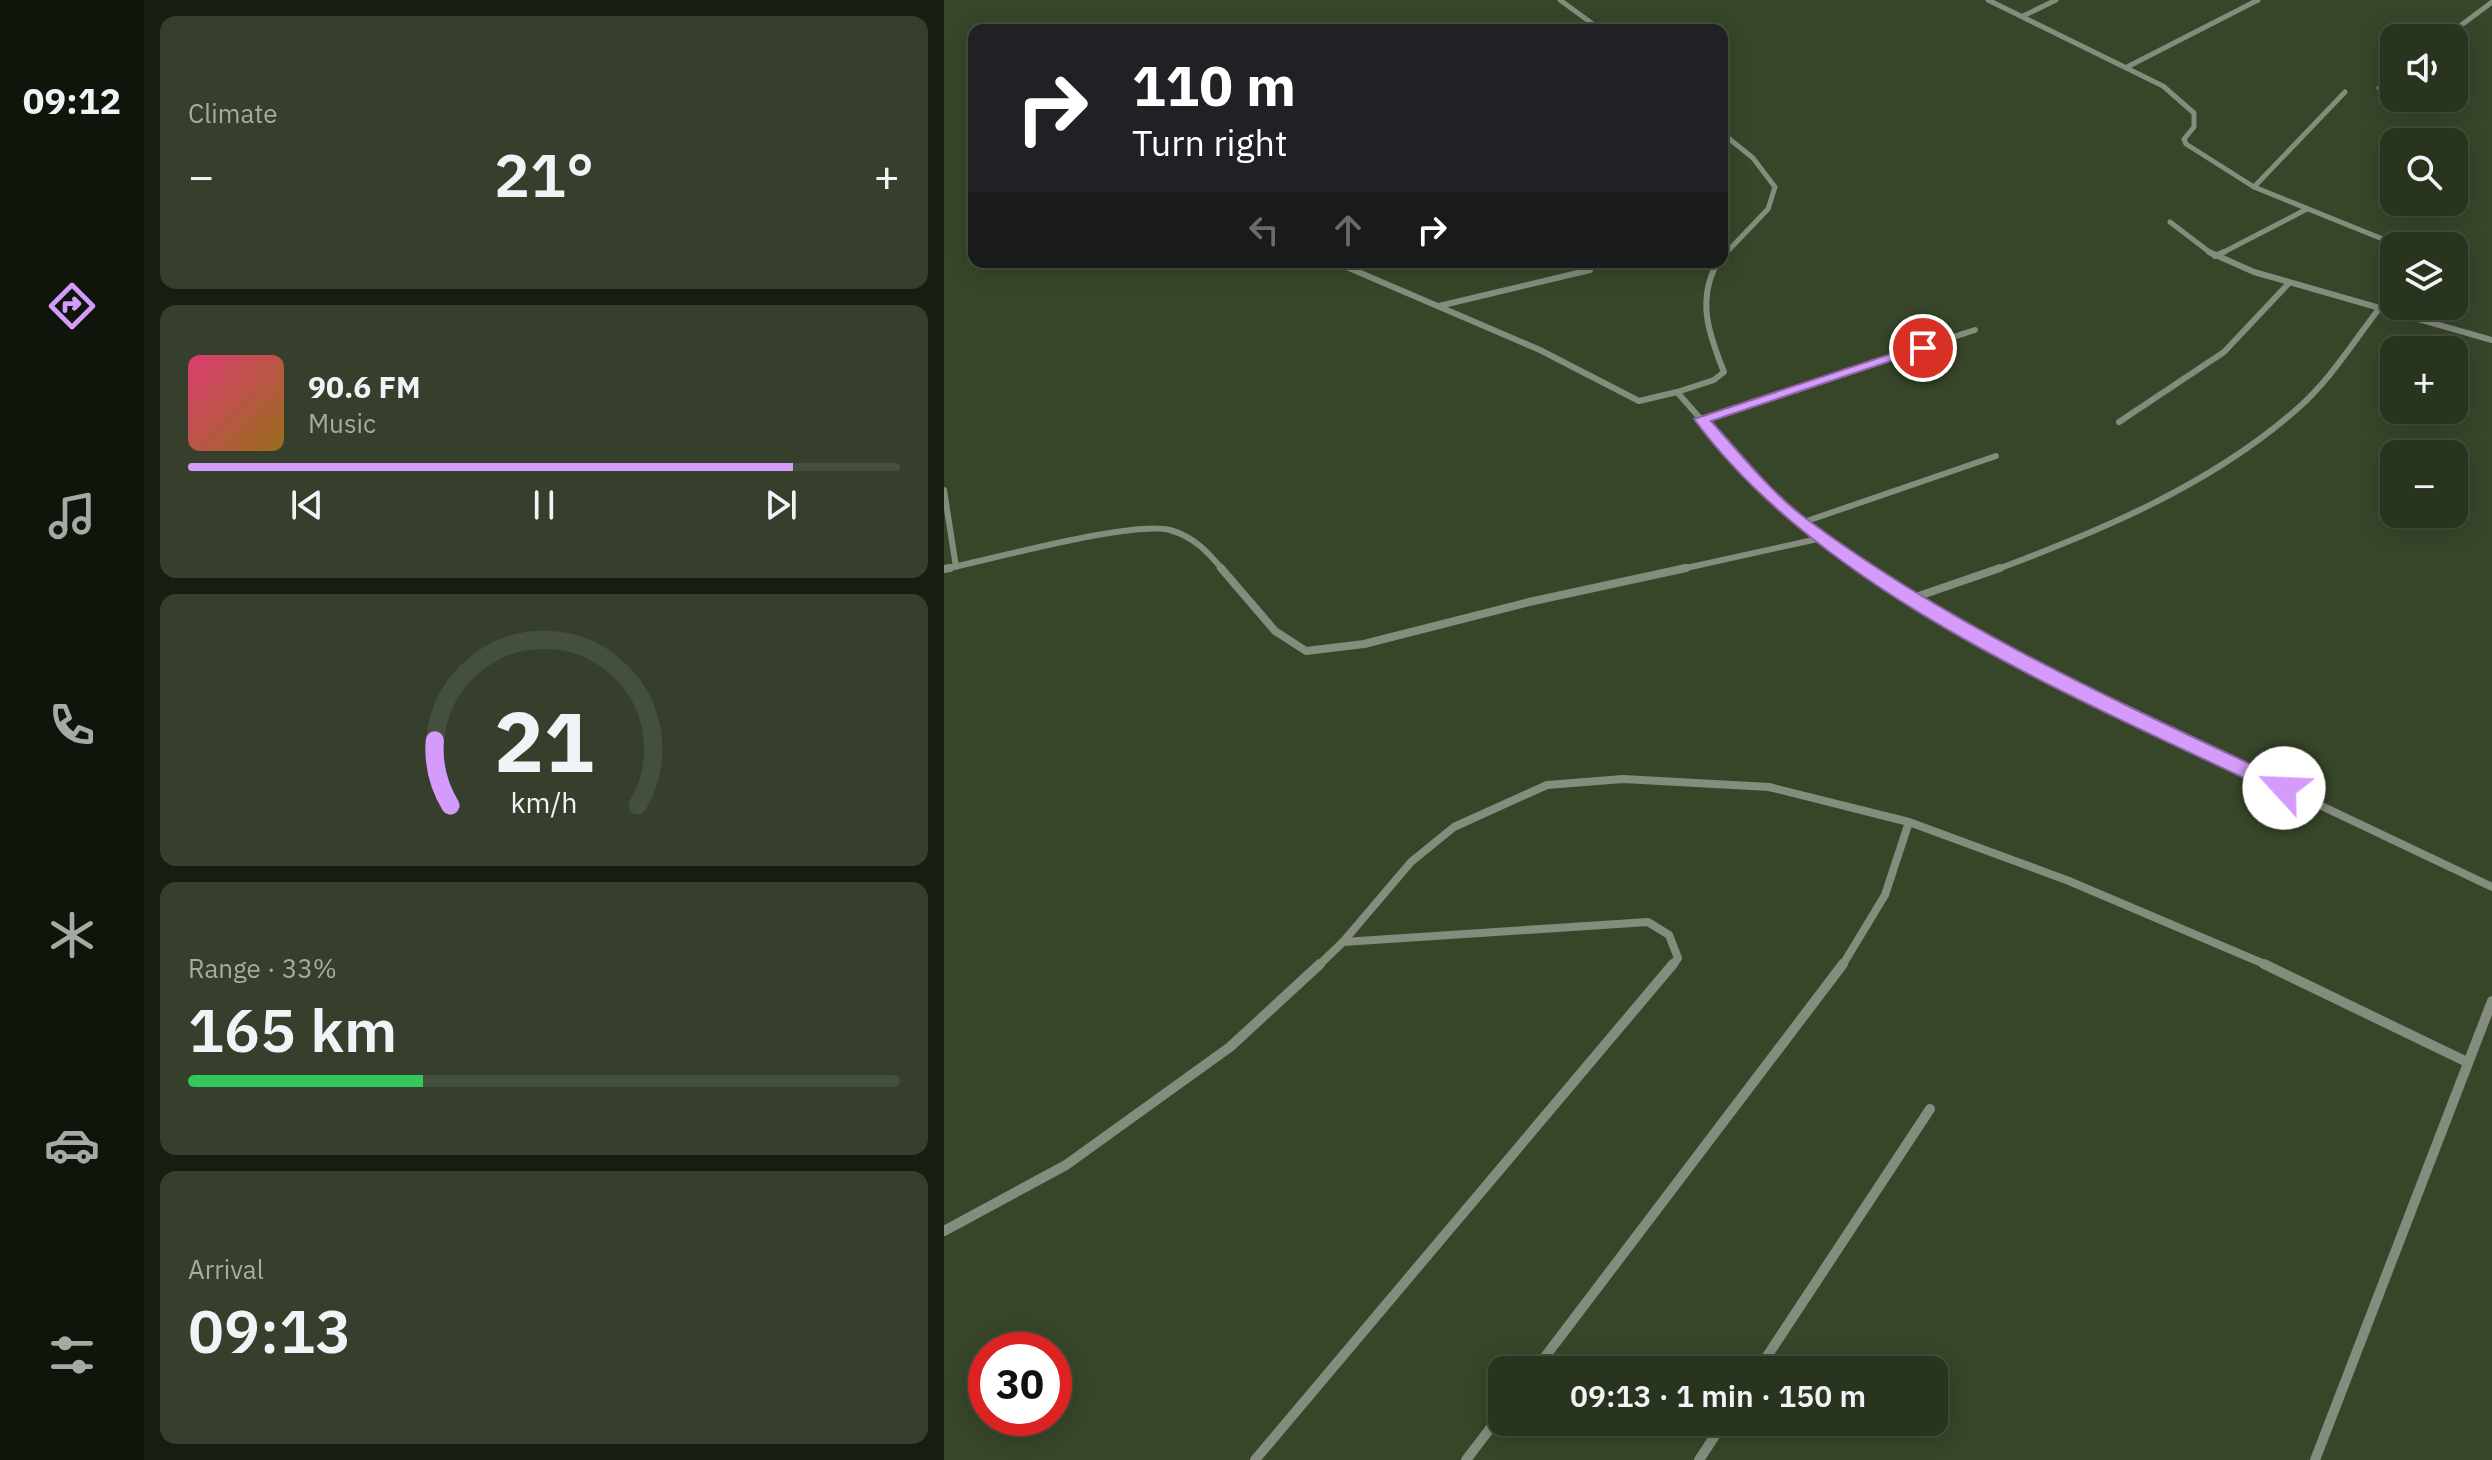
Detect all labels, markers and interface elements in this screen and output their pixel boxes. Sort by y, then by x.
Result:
map controls [2380,24,2468,528]
button: sound [2380,24,2468,112]
text: 110 m [1132,49,1296,121]
icon: right [1000,56,1104,160]
text: 09:12 [23,77,121,124]
text: Climate [188,96,278,130]
text: Turn right [1132,119,1288,166]
button: search [2380,128,2468,216]
text: 21° [494,135,594,214]
text: − [188,147,214,204]
text: + [874,147,900,204]
icon: left [1242,208,1286,252]
icon: ahead [1326,208,1370,252]
icon: right [1410,208,1454,252]
button: layers [2380,232,2468,320]
icon: directions [44,278,100,334]
pin [1889,314,1957,382]
icon: arrive [1901,326,1945,370]
button: + [2380,336,2468,424]
text: 90.6 FM [308,367,421,406]
text: Music [308,406,376,440]
button: − [2380,440,2468,528]
icon: previous [285,483,329,527]
icon: pause [522,483,566,527]
icon: next [759,483,803,527]
icon: music [44,488,100,544]
text: 21 [494,687,594,795]
icon: phone [44,697,100,753]
position arrow [2242,746,2326,830]
text: km/h [510,784,578,821]
icon: climate [44,907,100,963]
text: Range · 33% [188,951,337,985]
text: 165 km [188,990,397,1069]
icon: car [44,1117,100,1173]
text: Arrival [188,1252,264,1286]
text: 09:13 [188,1291,351,1370]
icon: filters [44,1327,100,1383]
speed limit sign: 30 [968,1332,1072,1436]
text: 09:13 · 1 min · 150 m [1570,1376,1866,1415]

